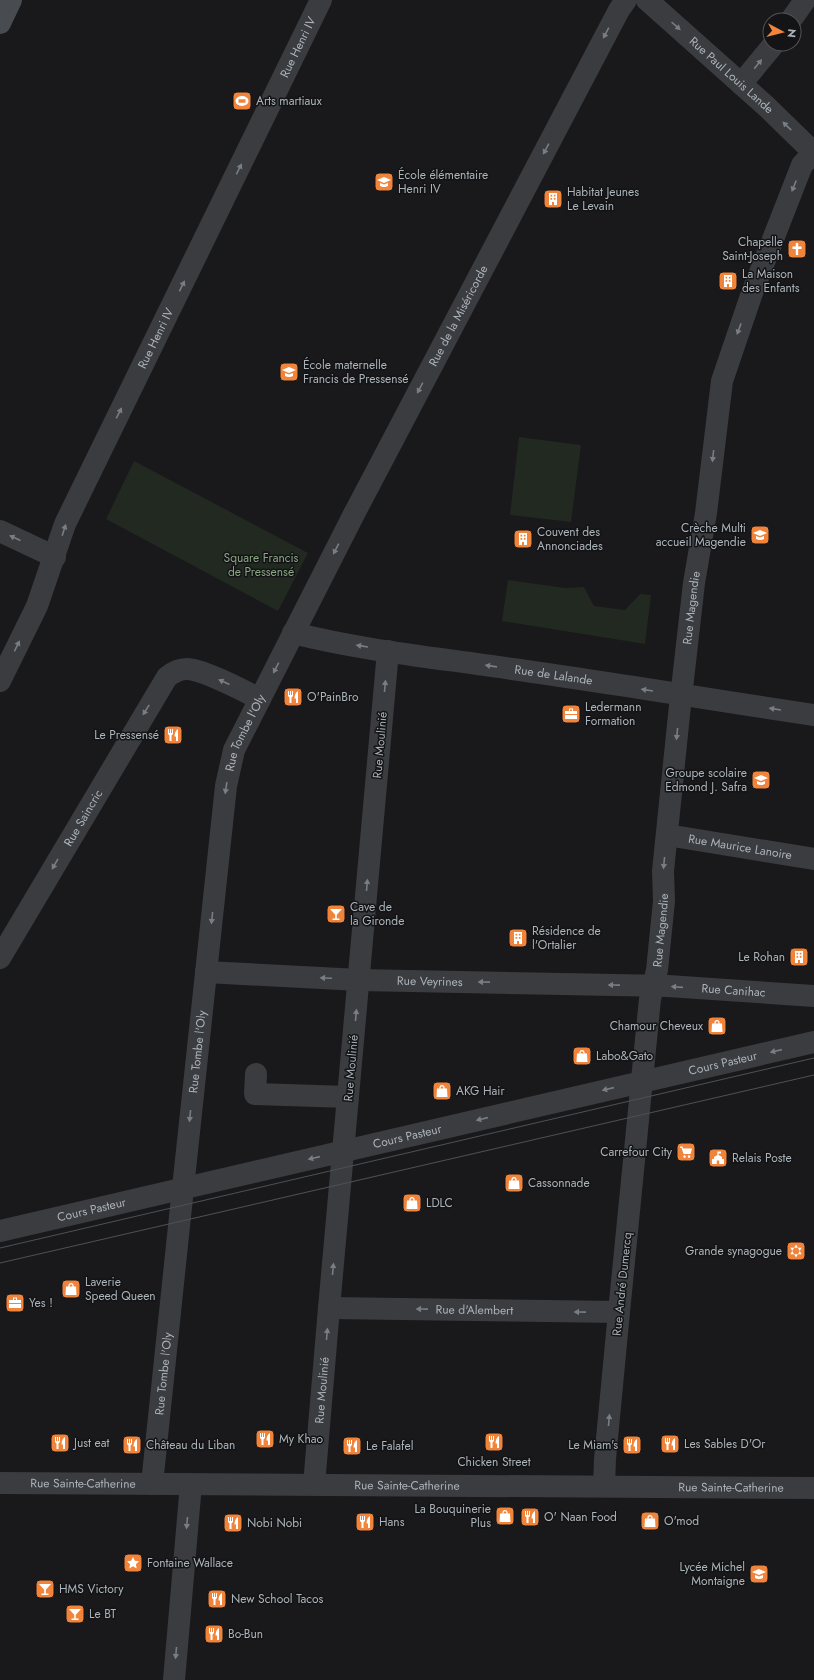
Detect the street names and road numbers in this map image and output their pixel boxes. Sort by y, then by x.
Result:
street label: Rue Henri IV [275,14,321,81]
street label: Rue Paul Louis Lande [685,33,778,118]
street label: Rue de la Miséricorde [424,262,492,370]
street label: Rue Henri IV [133,305,178,372]
street label: Rue Magendie [678,570,705,646]
street label: Rue de Lalande [513,660,594,690]
street label: Rue Tombe l'Oly [220,691,270,773]
street label: Rue Moulinié [368,711,392,779]
street label: Rue Saincric [59,786,107,850]
street label: Rue Maurice Lanoire [687,830,793,864]
street label: Rue Magendie [648,893,673,968]
street label: Rue Veyrines [397,972,463,991]
street label: Rue Canihac [701,979,766,1002]
street label: Rue Tombe l'Oly [184,1009,211,1094]
street label: Rue Moulinié [339,1034,363,1102]
street label: Cours Pasteur [687,1046,760,1080]
street label: Cours Pasteur [371,1120,444,1153]
street label: Cours Pasteur [55,1193,129,1226]
street label: Rue André Dumercq [608,1231,636,1337]
street label: Rue d'Alembert [435,1300,513,1320]
street label: Rue Tombe l'Oly [150,1331,177,1416]
street label: Rue Moulinié [310,1356,334,1424]
street label: Rue Sainte-Catherine [30,1474,136,1493]
street label: Rue Sainte-Catherine [354,1476,460,1495]
street label: Rue Sainte-Catherine [678,1478,784,1497]

